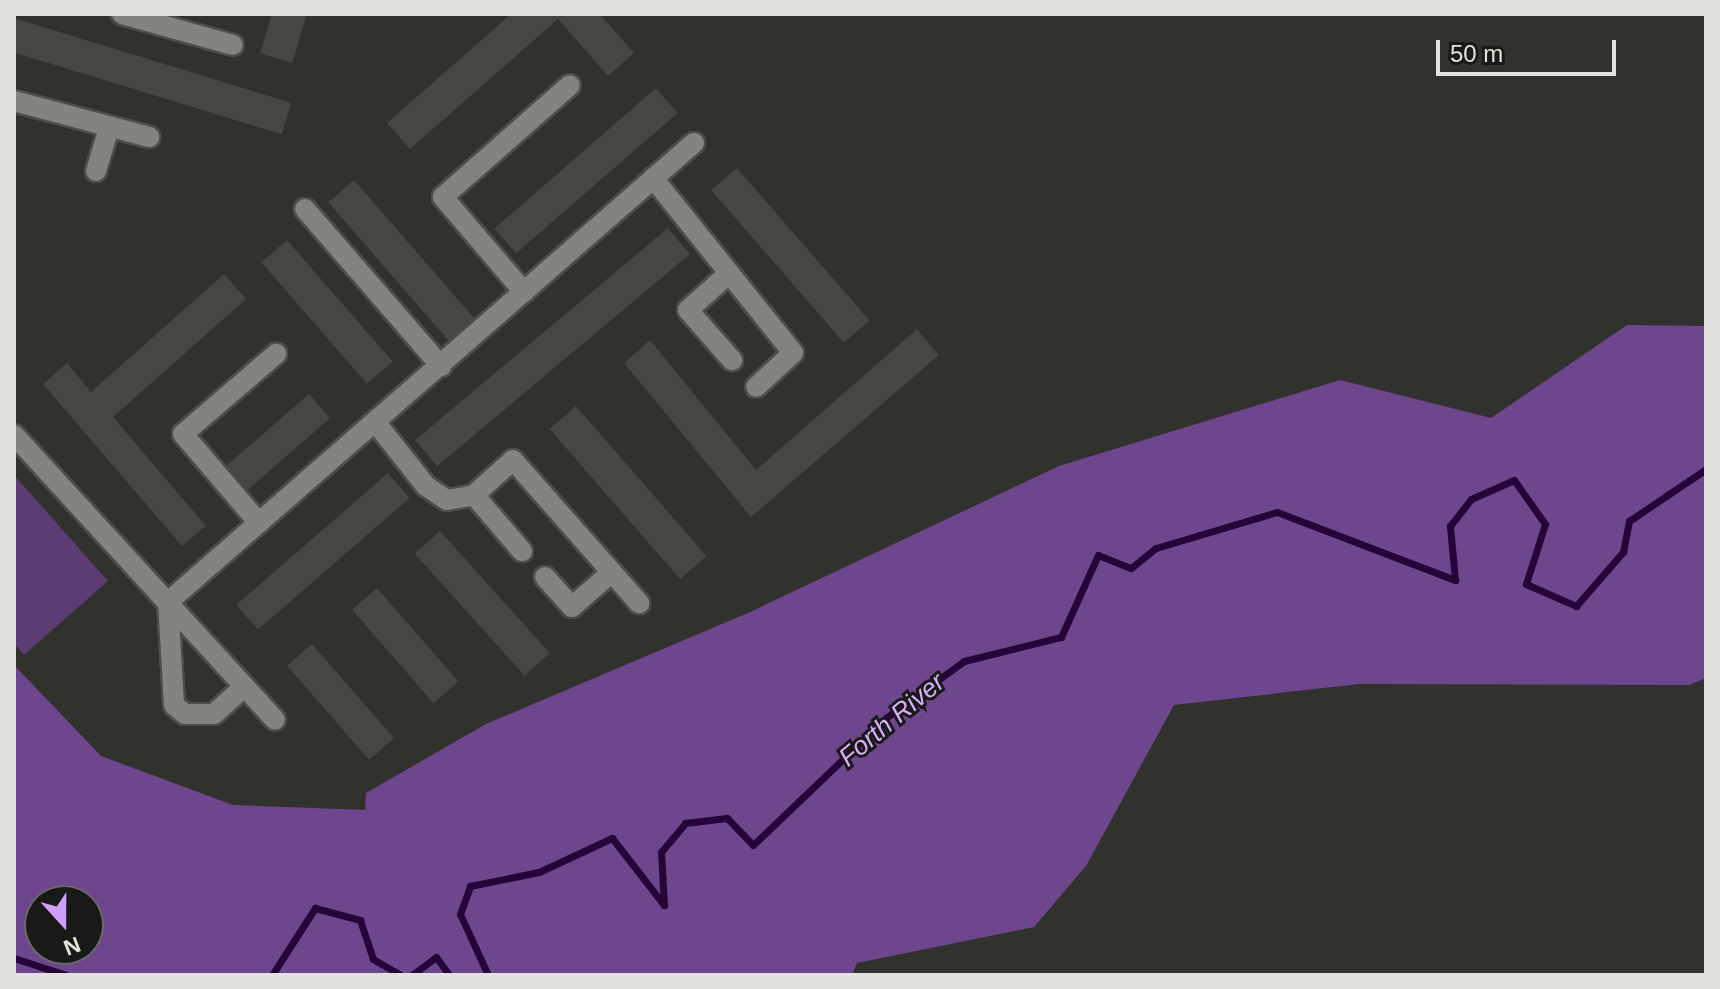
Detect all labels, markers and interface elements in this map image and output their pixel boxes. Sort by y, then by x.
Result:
scale bar [1440,24,1620,74]
text: 50 m [1450,40,1503,67]
water label: Forth River [833,667,951,773]
north arrow [24,885,104,965]
text: N [60,931,84,961]

